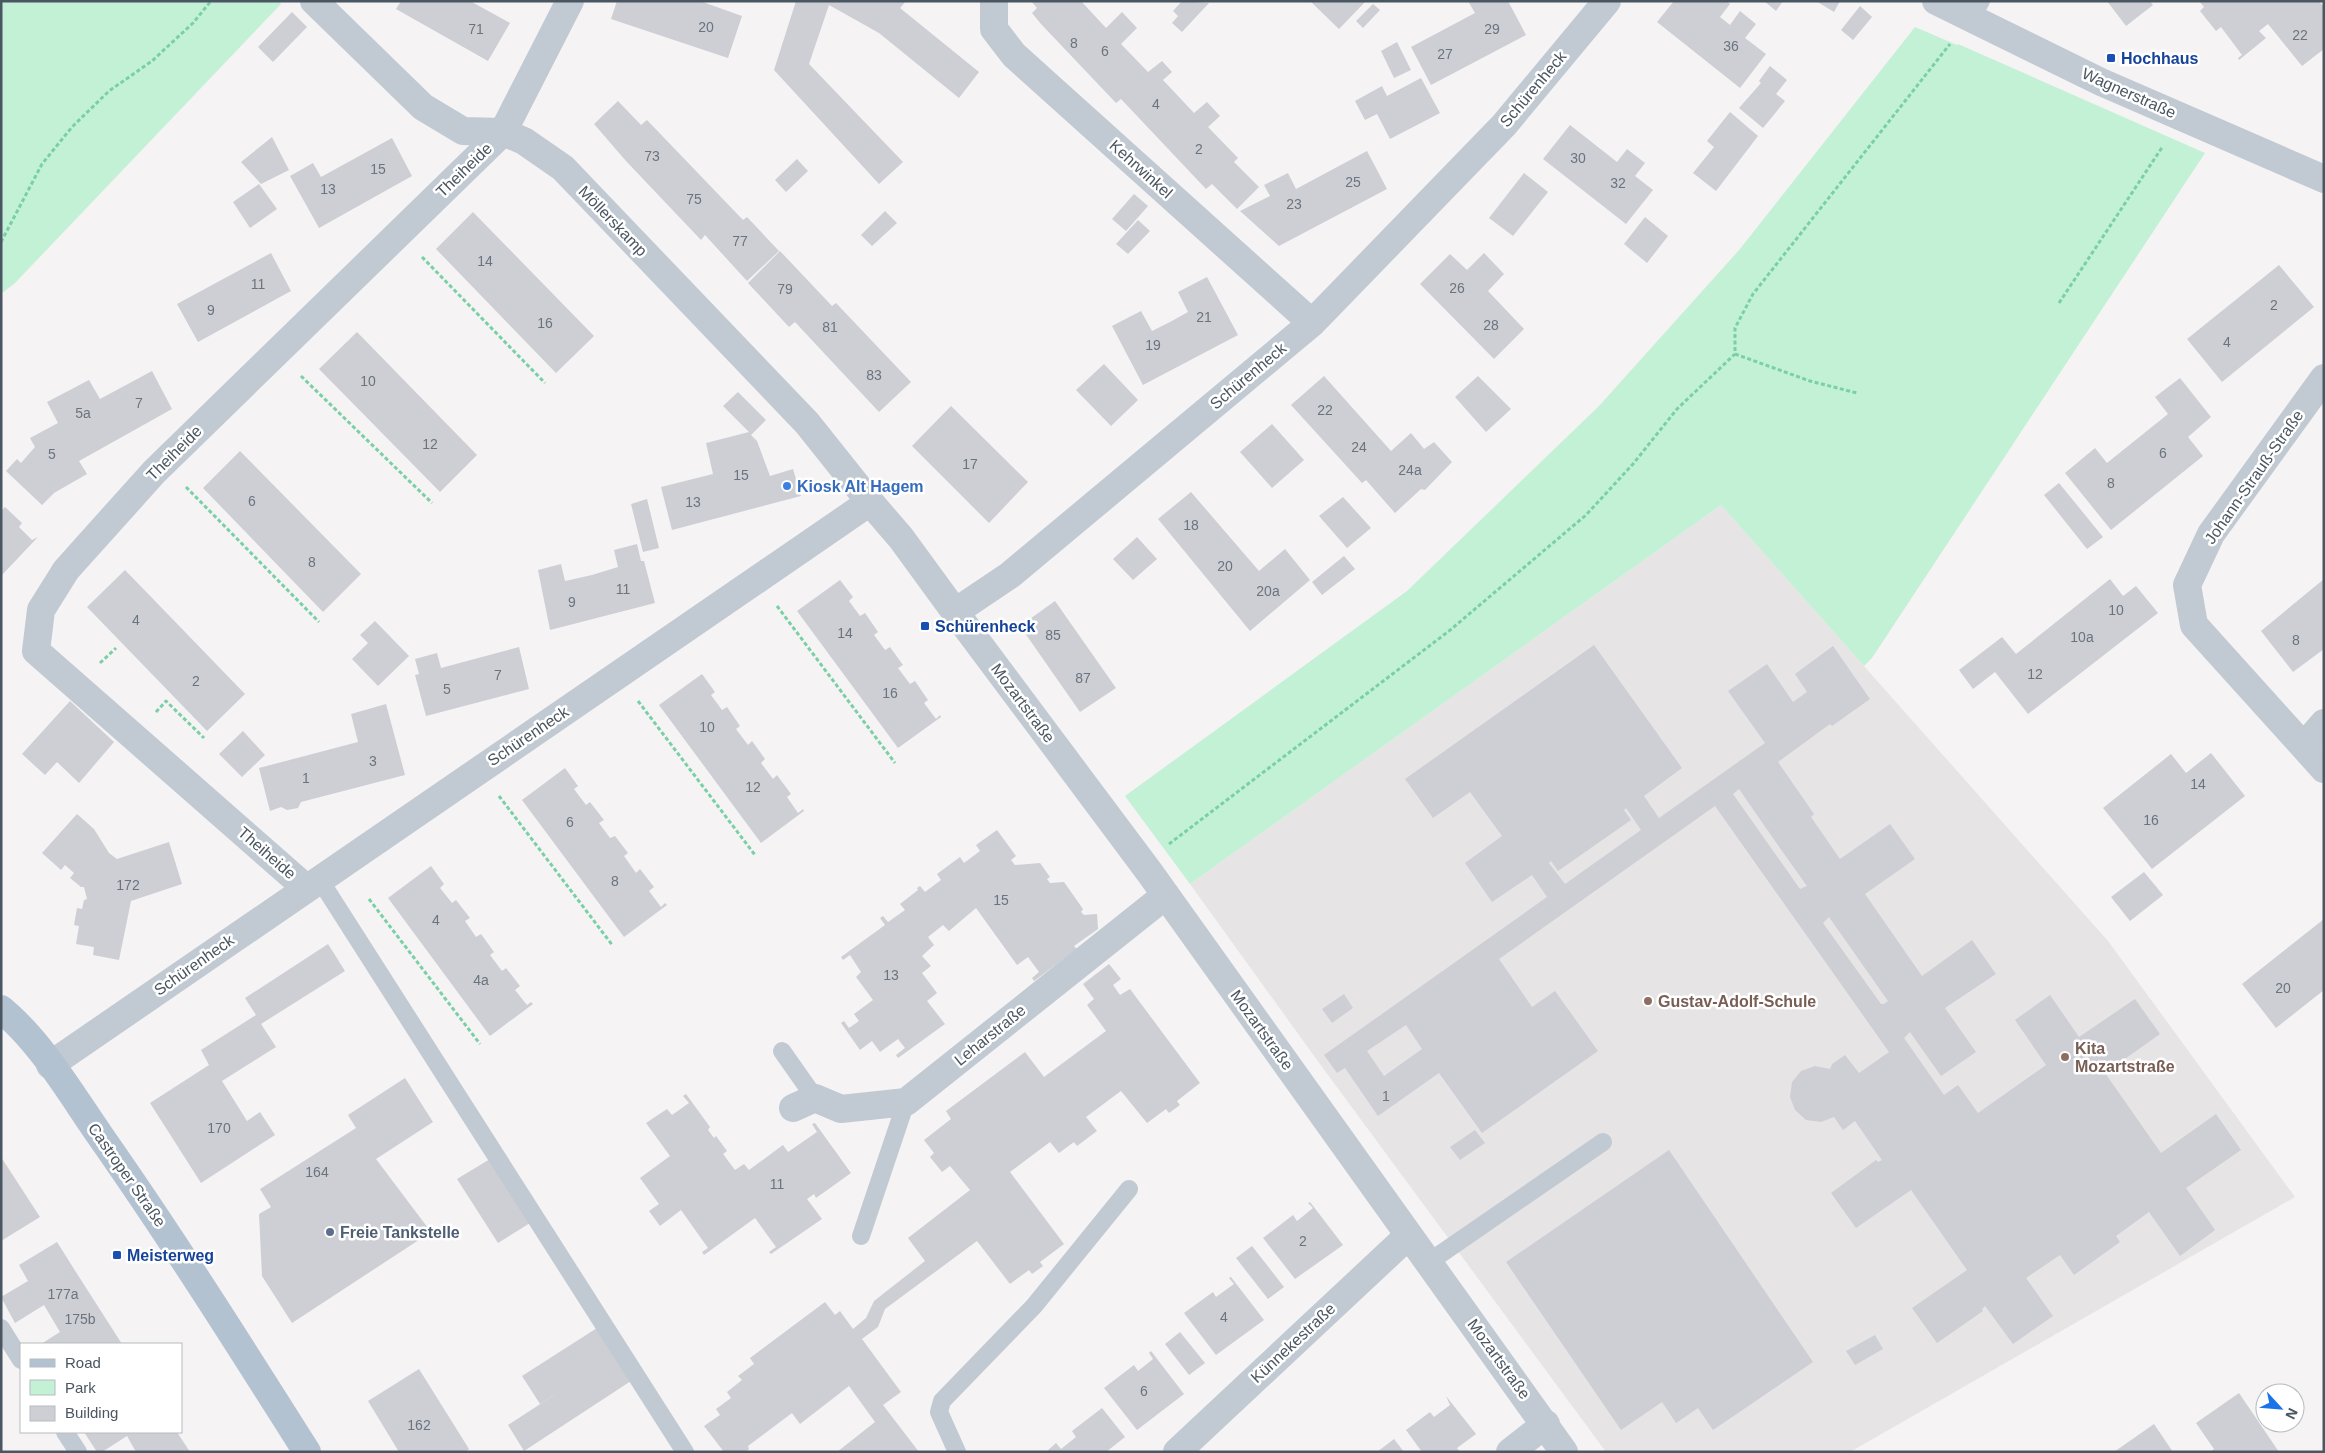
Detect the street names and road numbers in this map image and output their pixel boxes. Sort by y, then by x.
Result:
street label: Schürenheck [1496,47,1570,130]
street label: Wagnerstraße [2080,65,2179,121]
street label: Kehrwinkel [1106,136,1176,202]
street label: Theiheide [433,139,495,201]
street label: Möllerskamp [575,182,651,260]
street label: Schürenheck [1207,339,1290,413]
street label: Johann-Strauß-Straße [2201,407,2307,547]
street label: Theiheide [143,422,205,484]
street label: Mozartstraße [988,660,1058,746]
street label: Schürenheck [485,702,572,769]
street label: Theiheide [235,824,299,883]
street label: Schürenheck [151,931,238,999]
street label: Mozartstraße [1227,987,1297,1073]
street label: Leharstraße [951,1001,1029,1069]
street label: Castroper Straße [85,1120,169,1230]
street label: Künnekestraße [1248,1300,1339,1386]
street label: Mozartstraße [1464,1316,1534,1402]

